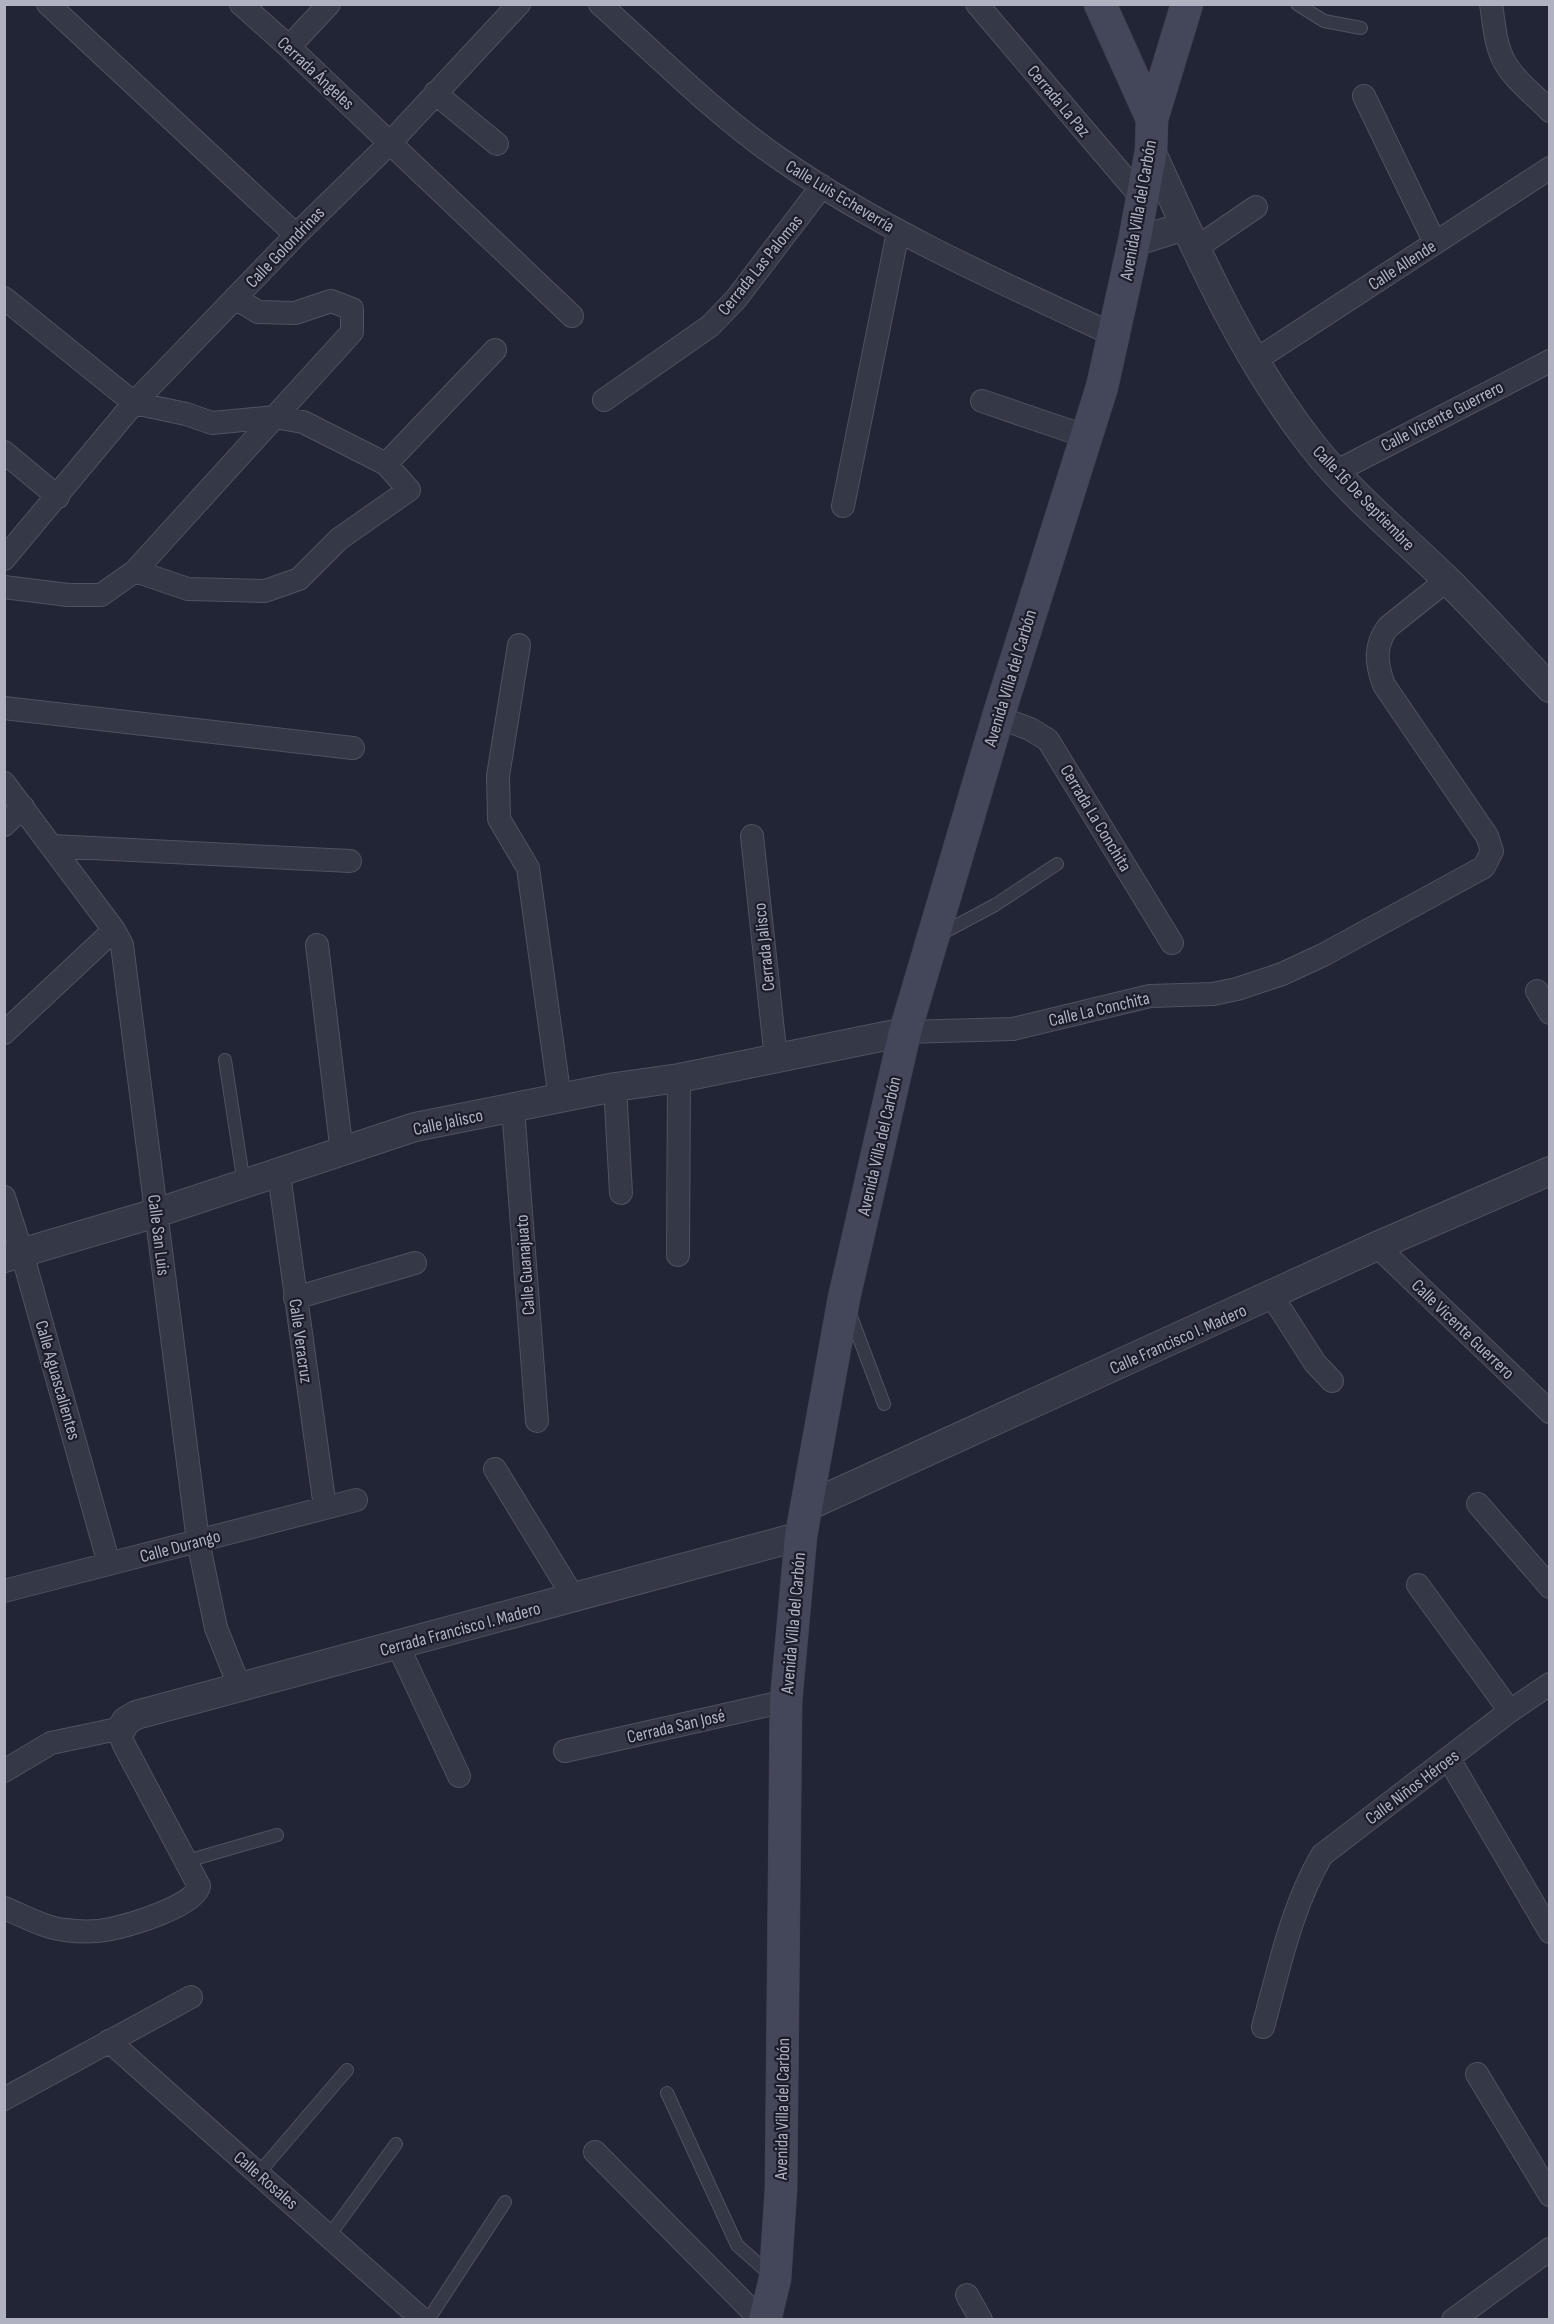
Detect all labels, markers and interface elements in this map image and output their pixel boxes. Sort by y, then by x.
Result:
street label: Cerrada Ángeles [273,33,358,114]
street label: Cerrada La Paz [1023,61,1095,142]
street label: Avenida Villa del Carbón [1116,138,1161,283]
street label: Calle Luis Echeverría [782,156,898,237]
street label: Calle Golondrinas [242,203,329,292]
street label: Cerrada Las Palomas [714,211,807,320]
street label: Calle Allende [1364,236,1440,295]
street label: Calle Vicente Guerrero [1377,377,1507,456]
street label: Calle 16 De Septiembre [1308,442,1419,555]
street label: Avenida Villa del Carbón [979,607,1041,750]
street label: Cerrada La Conchita [1055,761,1136,876]
street label: Cerrada Jalisco [749,902,780,992]
street label: Calle La Conchita [1047,988,1152,1031]
street label: Avenida Villa del Carbón [853,1075,906,1219]
street label: Calle Jalisco [411,1105,485,1140]
street label: Calle San Luis [143,1193,174,1277]
street label: Calle Guanajuato [512,1214,539,1316]
street label: Calle Vicente Guerrero [1407,1275,1518,1384]
street label: Calle Veracruz [284,1298,317,1385]
street label: Calle Francisco I. Madero [1107,1300,1250,1379]
street label: Calle Aguascalientes [30,1318,85,1442]
street label: Calle Durango [138,1526,223,1567]
street label: Avenida Villa del Carbón [777,1551,810,1696]
street label: Cerrada Francisco I. Madero [377,1598,543,1661]
street label: Cerrada San José [625,1705,727,1748]
street label: Calle Niños Héroes [1361,1745,1463,1829]
street label: Avenida Villa del Carbón [771,2038,794,2181]
street label: Calle Rosales [229,2147,302,2214]

